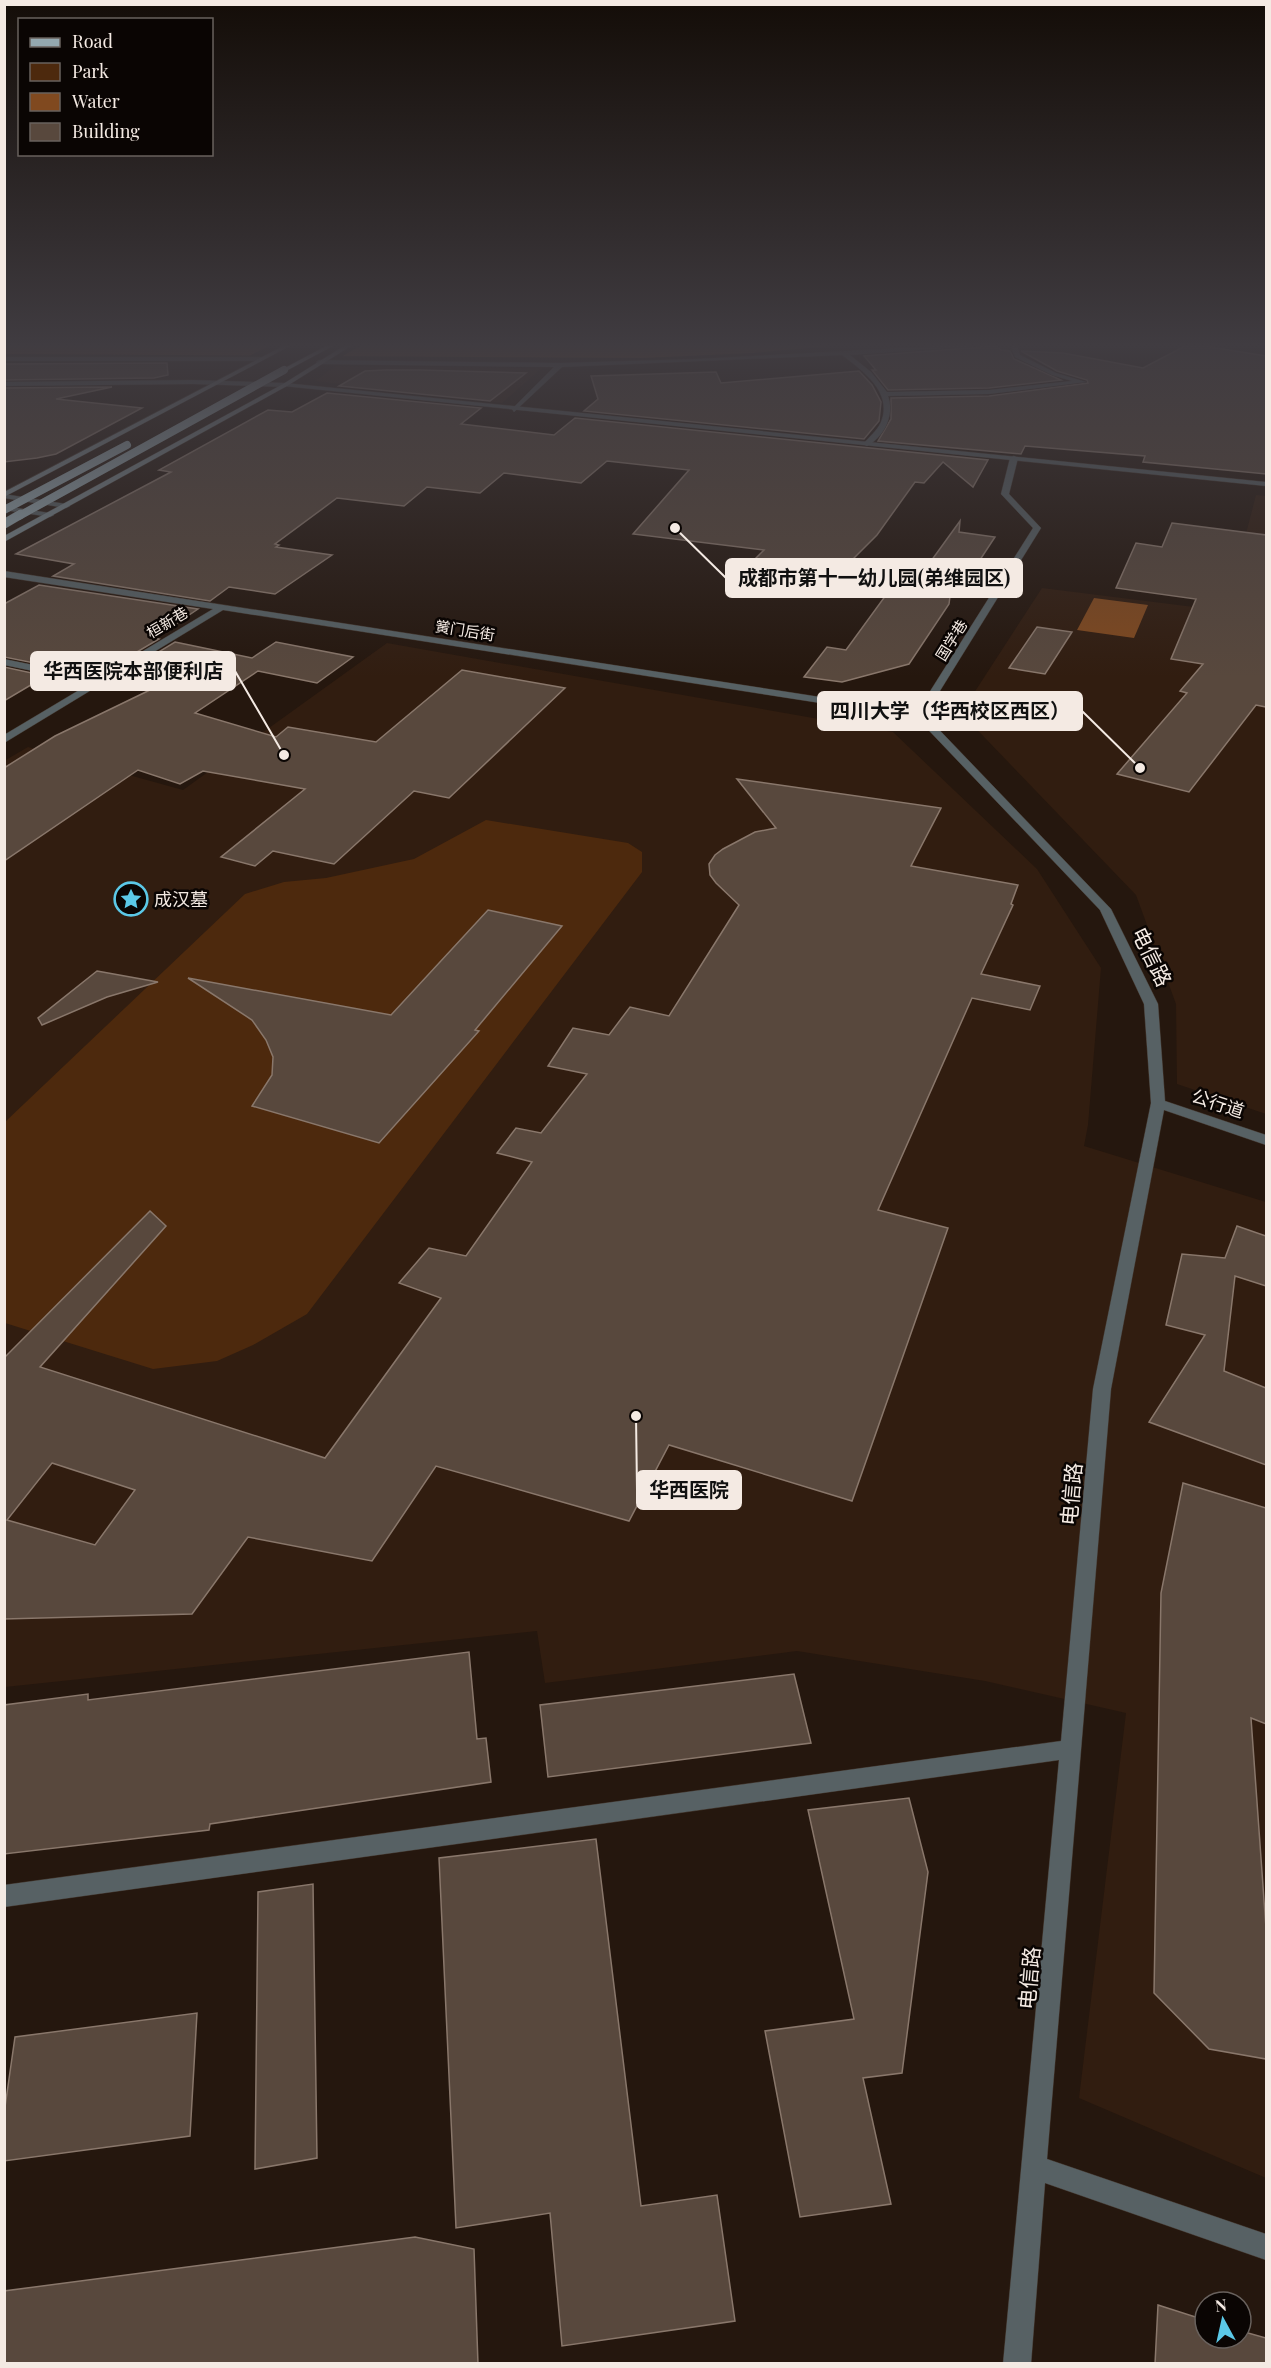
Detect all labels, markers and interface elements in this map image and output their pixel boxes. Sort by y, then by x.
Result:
legend [18,18,213,156]
text: Road [72,29,113,53]
text: Park [72,59,109,83]
text: Water [71,89,120,113]
text: Building [72,119,140,143]
callout: 成都市第十一幼儿园(弟维园区) [726,559,1022,597]
text: 成都市第十一幼儿园(弟维园区) [738,563,1010,590]
street label: 桓新巷 [143,602,191,642]
street label: 黉门后街 [434,615,496,645]
street label: 国学巷 [931,616,971,664]
callout: 华西医院本部便利店 [31,652,235,690]
text: 华西医院本部便利店 [43,656,223,683]
callout: 四川大学（华西校区西区） [818,692,1082,730]
text: 四川大学（华西校区西区） [830,696,1070,723]
place icon: 成汉墓 [113,881,149,917]
place label: 成汉墓 [154,887,208,911]
street label: 电信路 [1127,922,1179,990]
street label: 公行道 [1189,1083,1247,1123]
street label: 电信路 [1053,1461,1087,1527]
callout: 华西医院 [637,1471,741,1509]
text: 华西医院 [649,1475,729,1502]
street label: 电信路 [1011,1945,1045,2011]
north arrow [1193,2290,1253,2350]
text: N [1214,2293,1228,2316]

